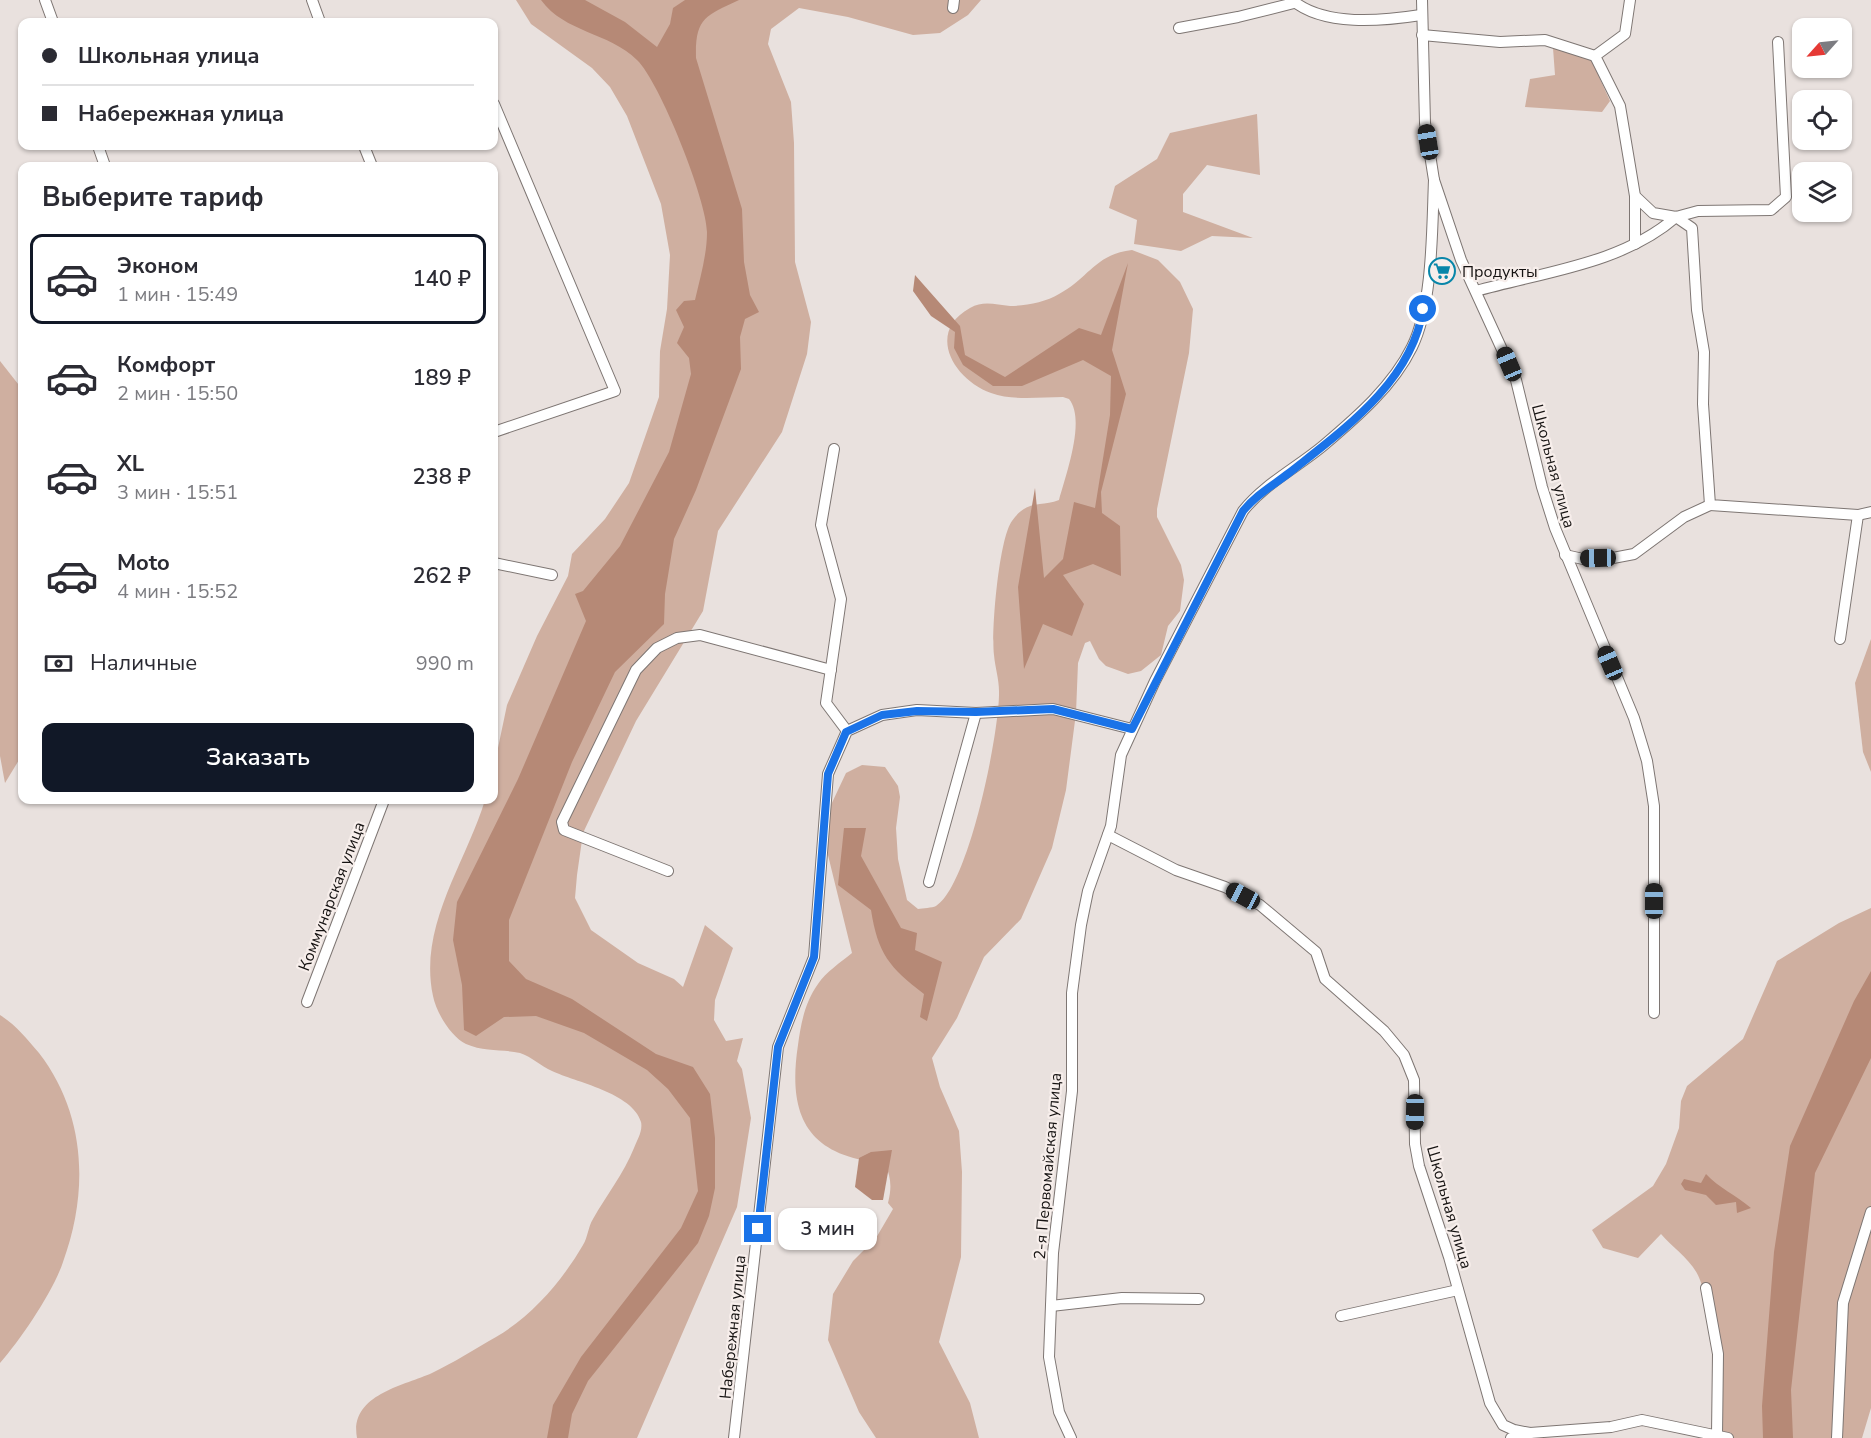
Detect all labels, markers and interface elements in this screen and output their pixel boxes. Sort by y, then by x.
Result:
north arrow [1792,18,1852,78]
map controls [1792,18,1852,222]
text: Школьная улица [78,41,260,71]
button: locate [1792,90,1852,150]
text: Набережная улица [78,99,284,129]
car [1416,123,1440,161]
button: layers [1792,162,1852,222]
text: Выберите тариф [42,179,264,216]
text: Эконом [117,251,199,281]
icon: car [45,252,99,306]
supermarket icon: Продукты [1427,256,1457,286]
place label: Продукты [1462,261,1538,283]
text: 140 ₽ [412,264,471,294]
text: 1 мин · 15:49 [117,281,238,308]
route start [1409,295,1436,322]
car [1494,344,1524,384]
text: Комфорт [117,350,215,380]
icon: car [45,351,99,405]
text: 189 ₽ [412,363,471,393]
text: 2 мин · 15:50 [117,380,238,407]
street label: Школьная улица [1526,402,1580,531]
text: XL [117,449,144,479]
icon: car [45,450,99,504]
text: 238 ₽ [412,462,471,492]
text: 3 мин · 15:51 [117,479,238,506]
text: Moto [117,548,170,578]
icon: car [45,549,99,603]
car [1580,549,1616,567]
text: 262 ₽ [412,561,471,591]
text: 4 мин · 15:52 [117,578,238,605]
car [1595,643,1625,683]
icon: cash [42,647,75,680]
text: Наличные [90,648,197,678]
text: 990 m [416,650,474,677]
button: Заказать [42,723,474,792]
street label: Коммунарская улица [293,819,371,974]
car [1223,880,1263,912]
car [1645,883,1663,919]
street label: 2-я Первомайская улица [1029,1072,1067,1261]
car [1406,1094,1424,1130]
street label: Школьная улица [1421,1143,1477,1271]
callout: 3 мин [779,1208,878,1250]
route end [744,1215,771,1242]
text: 3 мин [800,1215,855,1242]
street label: Набережная улица [714,1254,751,1400]

